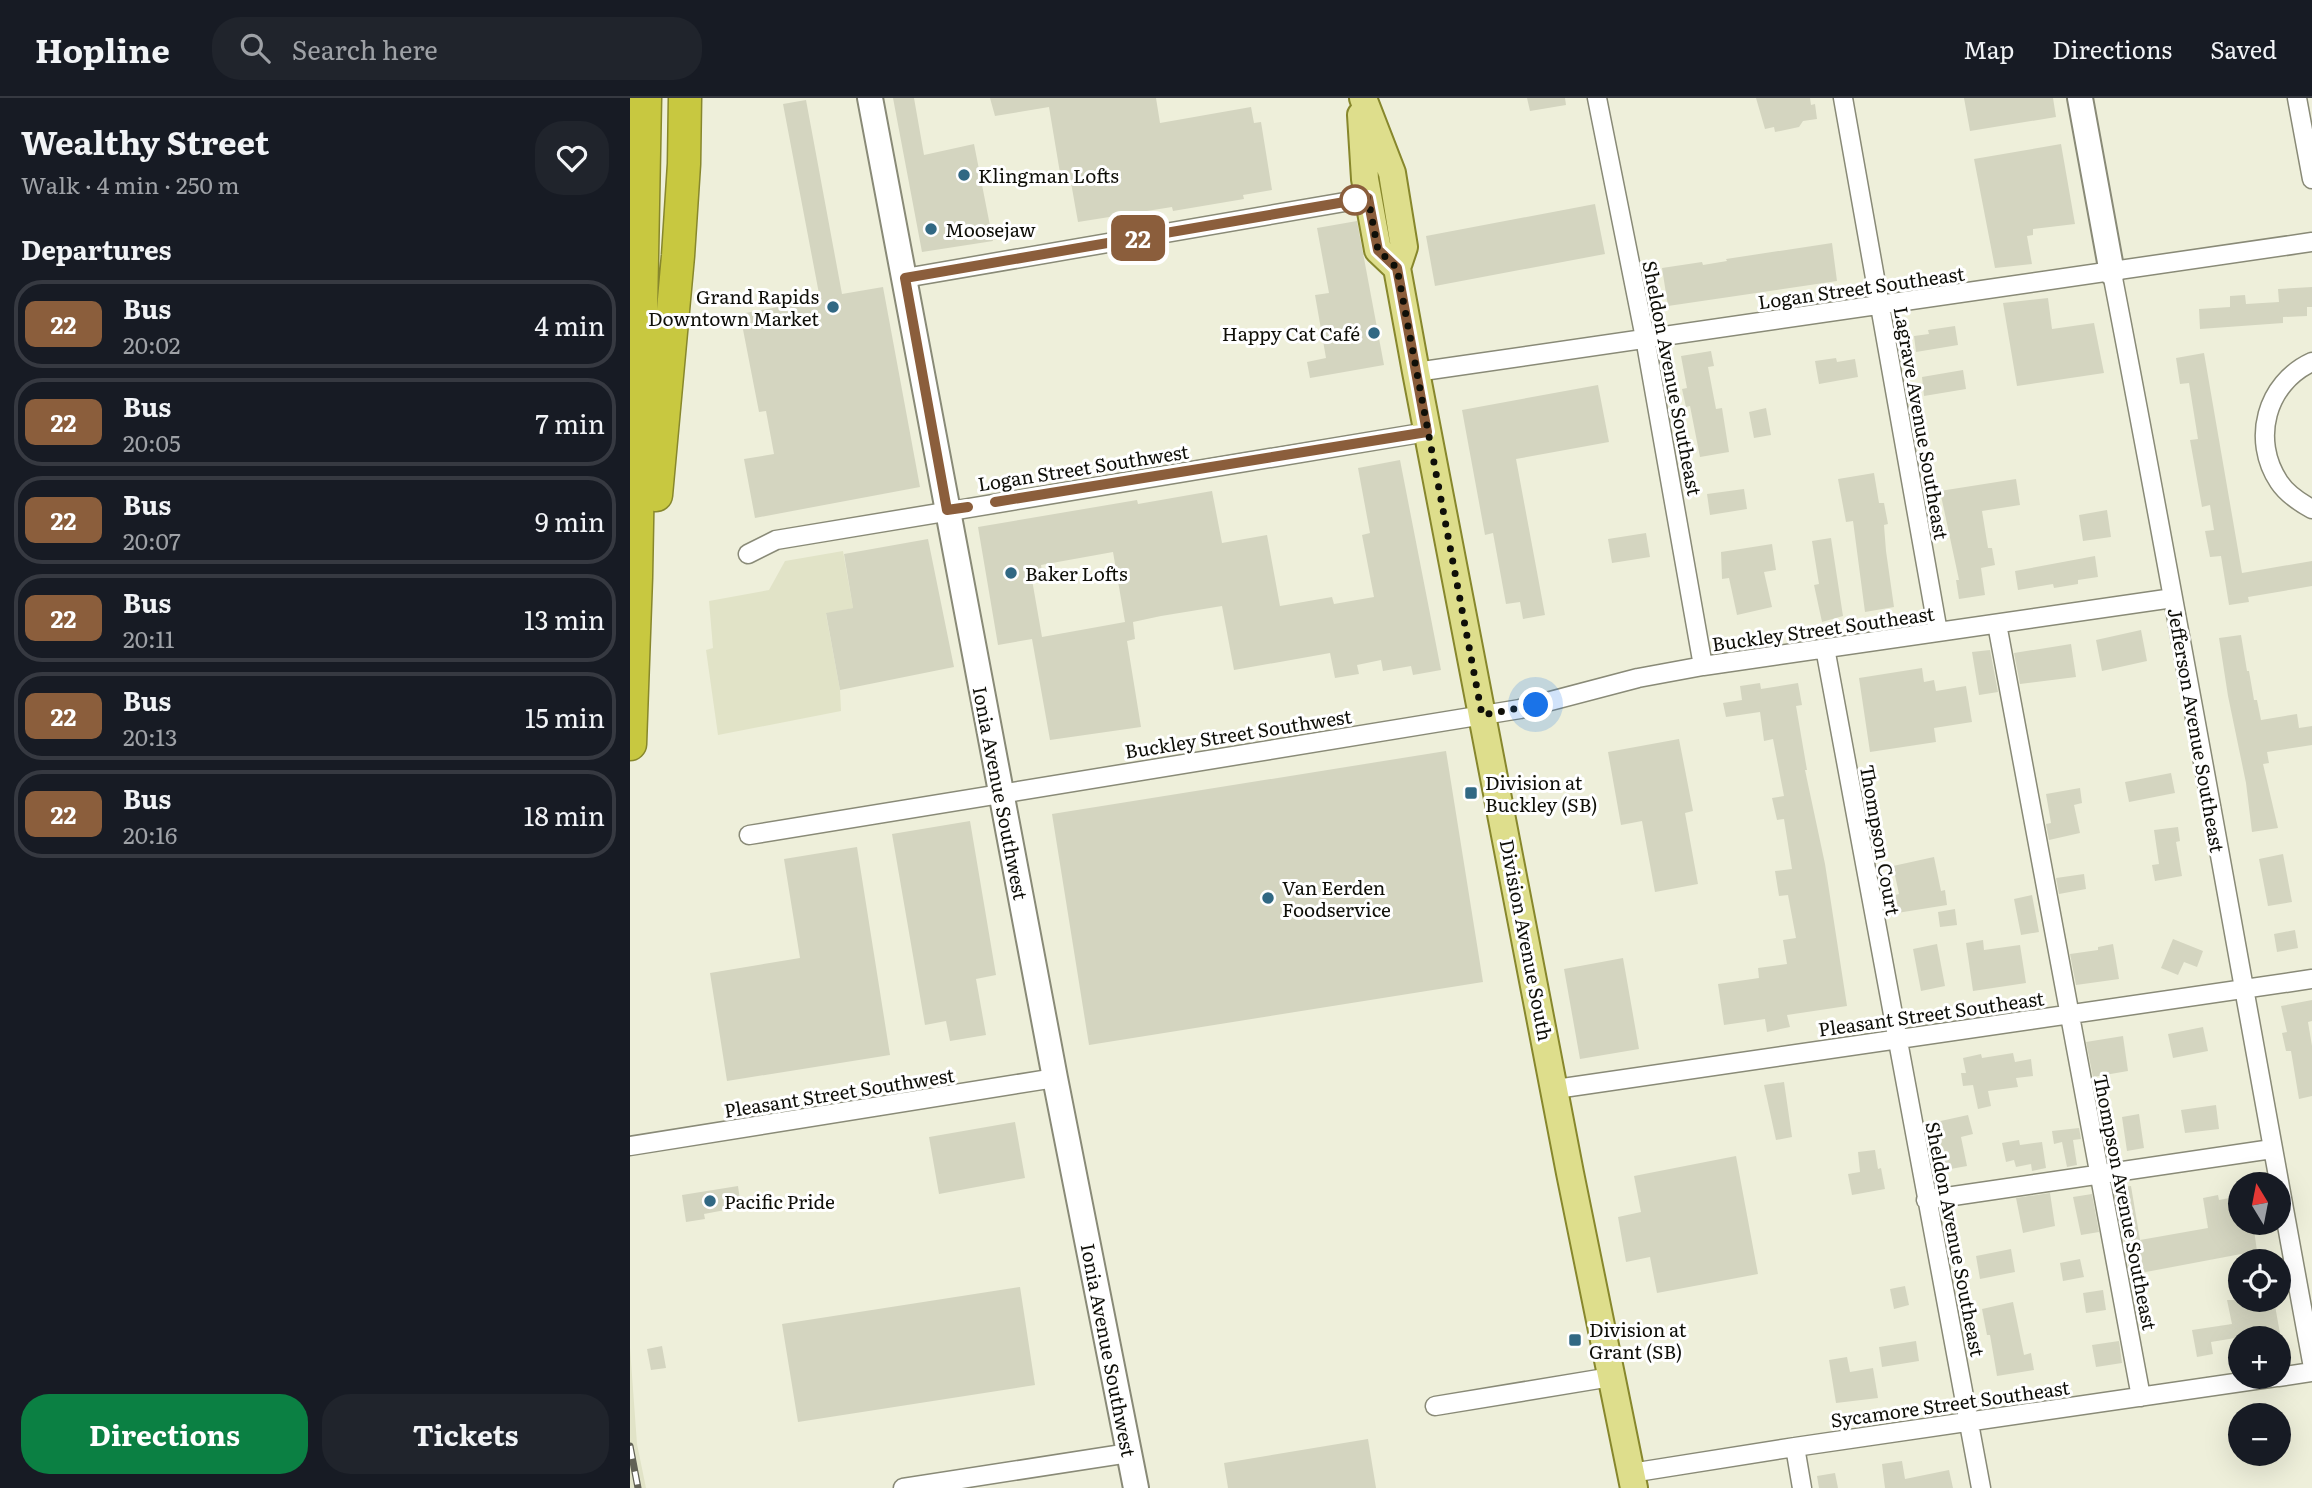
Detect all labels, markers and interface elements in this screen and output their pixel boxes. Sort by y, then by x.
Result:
search box [212,17,702,80]
text: Hopline [35,24,170,73]
icon: search [236,29,274,67]
text: Search here [292,29,438,68]
text: Map [1963,31,2014,66]
text: Directions [2052,31,2172,66]
text: Saved [2210,31,2277,66]
text: Wealthy Street [21,116,269,165]
button: heart [535,121,609,195]
place label: Klingman Lofts [978,161,1119,189]
text: Walk · 4 min · 250 m [21,167,240,201]
marker: Klingman Lofts [956,167,972,183]
unlabelled marker [1340,185,1370,215]
place label: Moosejaw [945,215,1036,243]
line badge: 22 [1106,215,1170,261]
text: 22 [1125,220,1151,255]
marker: Moosejaw [923,221,939,237]
text: Departures [21,229,172,268]
street label: Sheldon Avenue Southeast [1636,258,1710,498]
street label: Logan Street Southeast [1756,259,1966,315]
place label: Grand Rapids Downtown Market [648,282,819,332]
text: Bus [123,288,171,327]
marker: Grand Rapids Downtown Market [825,299,841,315]
street label: Lagrave Avenue Southeast [1888,304,1956,542]
text: 4 min [534,305,605,344]
text: 22 [51,306,76,341]
place label: Happy Cat Café [1222,319,1360,347]
marker: Happy Cat Café [1366,325,1382,341]
text: 20:02 [123,327,180,361]
text: Bus [123,386,171,425]
text: 7 min [536,403,605,442]
text: 22 [51,404,76,439]
text: 20:05 [123,425,181,459]
street label: Logan Street Southwest [975,436,1191,498]
text: Bus [123,484,171,523]
text: 9 min [535,501,605,540]
text: 22 [51,502,76,537]
text: 20:07 [123,523,181,557]
place label: Baker Lofts [1025,559,1128,587]
marker: Baker Lofts [1003,565,1019,581]
text: Bus [123,582,171,621]
street label: Buckley Street Southeast [1710,598,1936,657]
text: 13 min [524,599,605,638]
text: 22 [51,600,76,635]
street label: Jefferson Avenue Southeast [2162,605,2232,855]
text: 20:11 [123,621,174,655]
text: Bus [123,680,171,719]
street label: Ionia Avenue Southwest [967,684,1036,903]
your location [1518,687,1553,722]
text: 15 min [525,697,605,736]
text: 22 [51,698,76,733]
street label: Buckley Street Southwest [1123,701,1354,765]
text: 20:13 [123,719,177,753]
street label: Thompson Court [1854,762,1908,918]
place label: Division at Buckley (SB) [1485,768,1598,818]
text: Bus [123,778,171,817]
marker: Division at Buckley (SB) [1463,785,1479,801]
text: 18 min [524,795,605,834]
text: 22 [51,796,76,831]
text: 20:16 [123,817,177,851]
street label: Division Avenue South [1494,837,1560,1043]
place label: Van Eerden Foodservice [1282,873,1391,923]
marker: Van Eerden Foodservice [1260,890,1276,906]
street label: Pleasant Street Southeast [1816,983,2046,1043]
street label: Pleasant Street Southwest [722,1060,957,1124]
street label: Thompson Avenue Southeast [2087,1072,2165,1333]
street label: Sheldon Avenue Southeast [1919,1119,1993,1359]
north arrow [2228,1172,2291,1236]
map controls [2228,1172,2291,1466]
place label: Pacific Pride [724,1187,835,1215]
marker: Pacific Pride [702,1193,718,1209]
street label: Ionia Avenue Southwest [1075,1241,1144,1460]
button: locate [2228,1249,2291,1312]
place label: Division at Grant (SB) [1589,1315,1687,1365]
button: + [2228,1326,2291,1389]
marker: Division at Grant (SB) [1567,1332,1583,1348]
street label: Sycamore Street Southeast [1829,1372,2072,1434]
button: Directions [21,1394,308,1474]
button: Tickets [322,1394,609,1474]
button: − [2228,1403,2291,1466]

